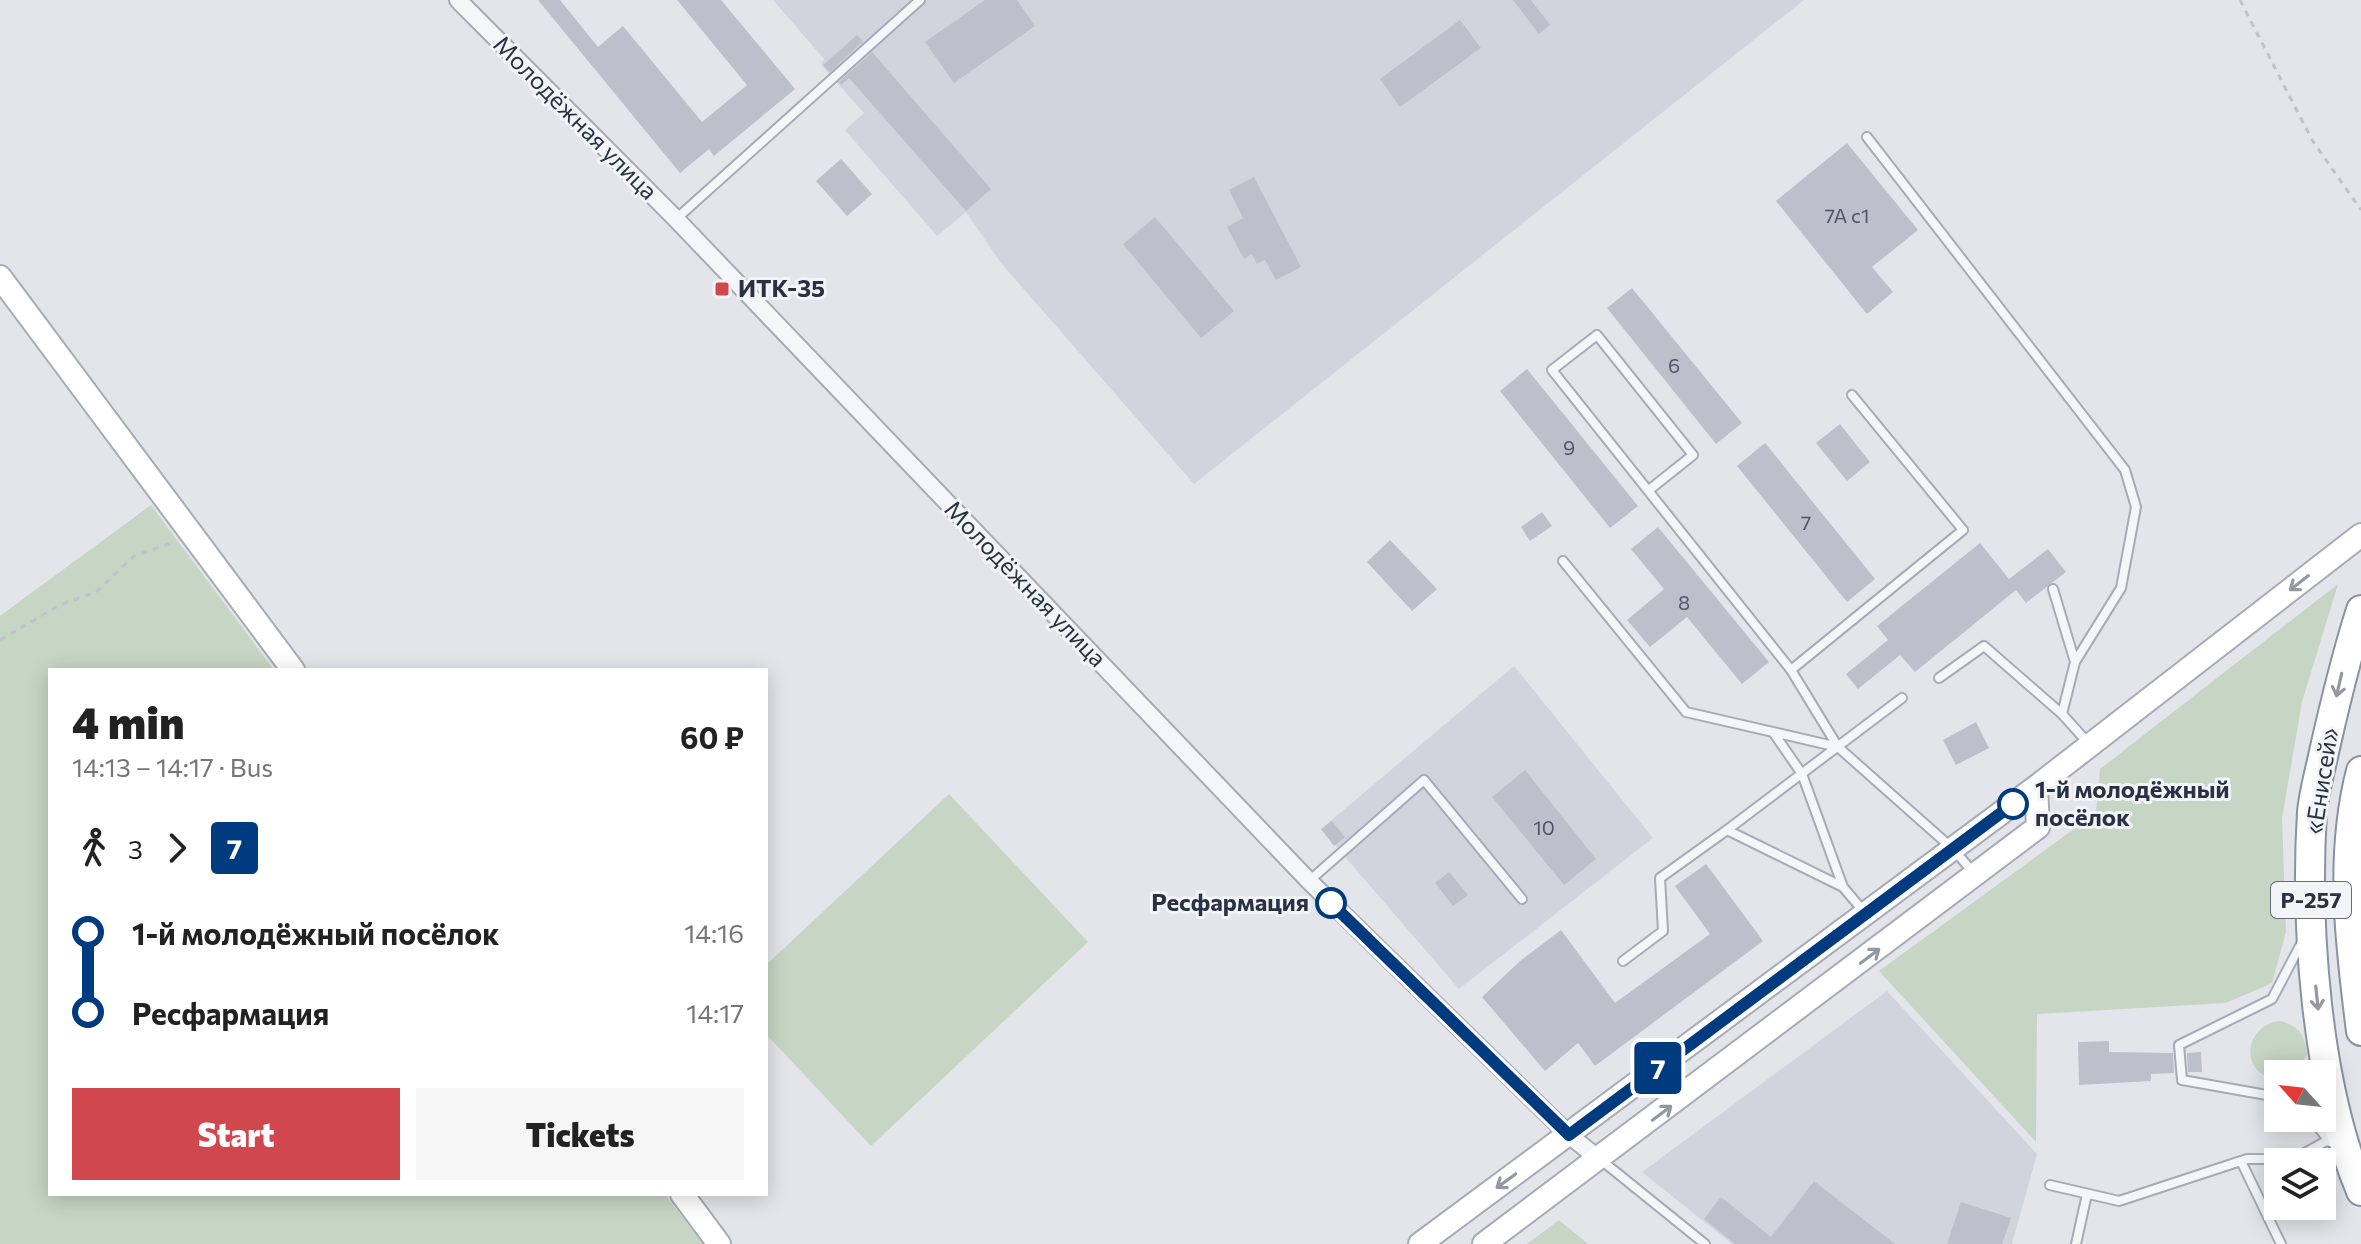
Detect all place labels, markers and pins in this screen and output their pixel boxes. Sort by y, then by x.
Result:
place label: ИТК-35 [738,273,825,302]
marker: ИТК-35 [713,280,731,298]
place label: 1-й молодёжный посёлок [2035,774,2230,831]
marker: 1-й молодёжный посёлок [1998,789,2028,819]
place label: Ресфармация [1151,887,1309,916]
marker: Ресфармация [1316,888,1346,918]

